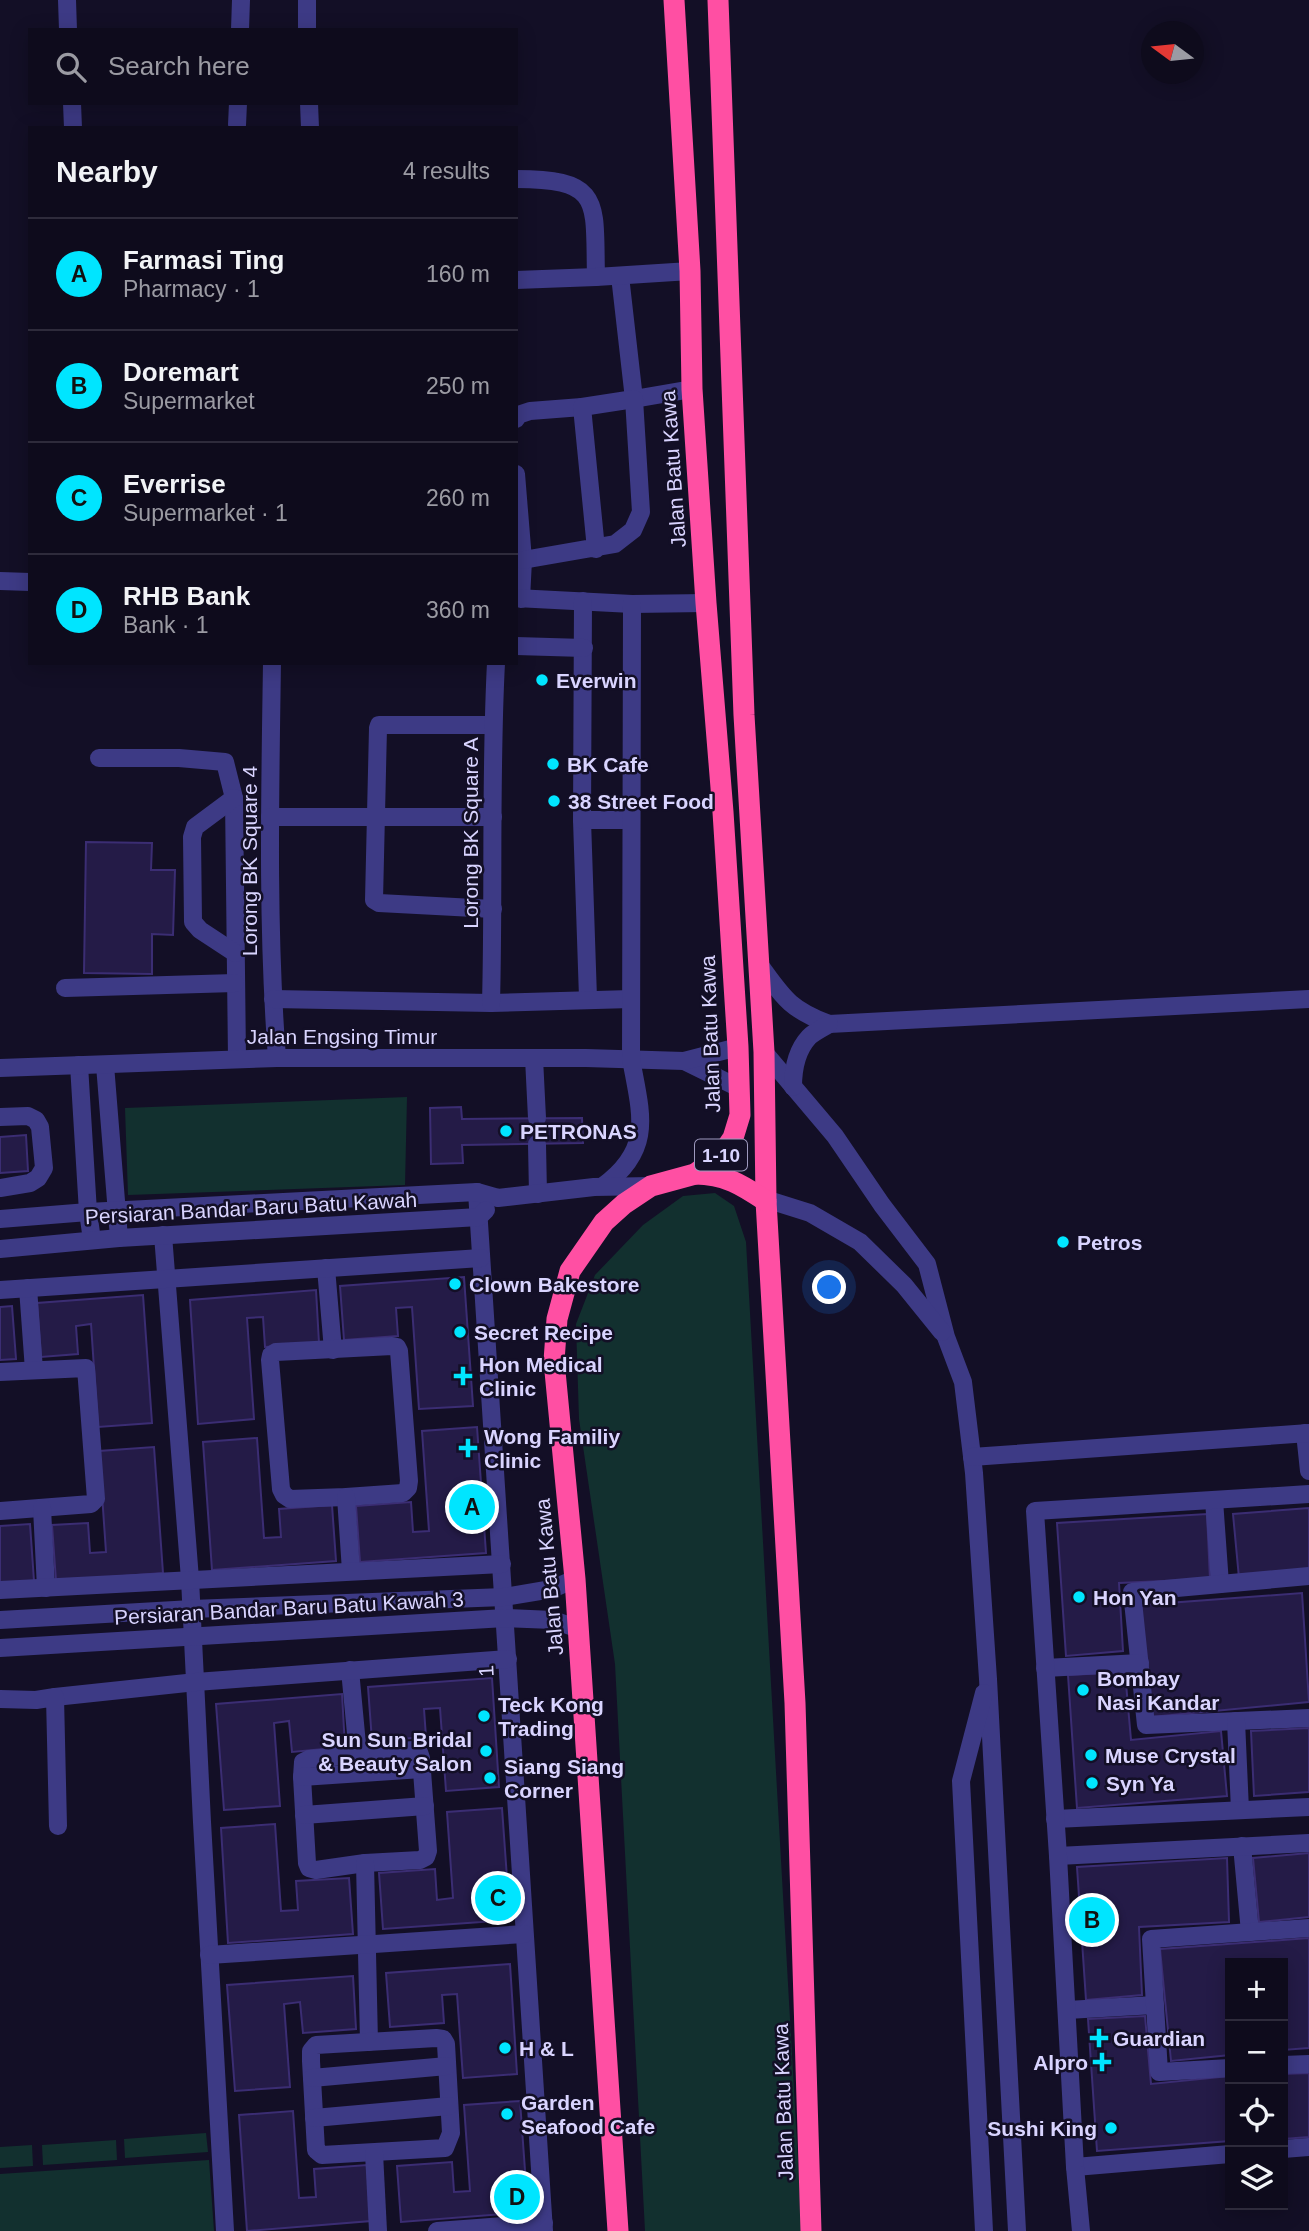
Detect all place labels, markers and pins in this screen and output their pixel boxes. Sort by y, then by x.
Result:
place label: Everwin [556,669,637,692]
marker: Everwin [534,672,550,688]
place label: BK Cafe [567,753,649,776]
marker: BK Cafe [545,756,561,772]
place label: 38 Street Food [568,790,714,813]
marker: 38 Street Food [546,793,562,809]
place label: PETRONAS [520,1120,637,1143]
marker: PETRONAS [498,1123,514,1139]
place label: Petros [1077,1231,1142,1254]
marker: Petros [1055,1234,1071,1250]
place label: Clown Bakestore [469,1273,639,1296]
marker: Clown Bakestore [447,1276,463,1292]
place label: Secret Recipe [474,1321,613,1344]
marker: Secret Recipe [452,1324,468,1340]
place label: Hon Medical Clinic [479,1353,603,1400]
marker: Hon Medical Clinic [453,1366,473,1386]
place label: Wong Familiy Clinic [484,1425,620,1472]
marker: Wong Familiy Clinic [458,1438,478,1458]
pin: A [449,1481,495,1533]
place label: Hon Yan [1093,1586,1177,1609]
marker: Hon Yan [1071,1589,1087,1605]
place label: Bombay Nasi Kandar [1097,1667,1220,1714]
marker: Bombay Nasi Kandar [1075,1682,1091,1698]
place label: Teck Kong Trading [498,1693,604,1740]
marker: Teck Kong Trading [476,1708,492,1724]
place label: Sun Sun Bridal & Beauty Salon [318,1728,472,1775]
marker: Sun Sun Bridal & Beauty Salon [478,1743,494,1759]
place label: Muse Crystal [1105,1744,1236,1767]
marker: Muse Crystal [1083,1747,1099,1763]
place label: Siang Siang Corner [504,1755,624,1802]
marker: Siang Siang Corner [482,1770,498,1786]
place label: Syn Ya [1106,1772,1175,1795]
marker: Syn Ya [1084,1775,1100,1791]
pin: C [475,1872,521,1924]
pin: B [1069,1894,1115,1946]
place label: Guardian [1113,2027,1205,2050]
marker: Guardian [1091,2030,1107,2046]
place label: H & L [519,2037,574,2060]
marker: H & L [497,2040,513,2056]
place label: Alpro [1033,2051,1088,2074]
marker: Alpro [1094,2054,1110,2070]
place label: Garden Seafood Cafe [521,2091,655,2138]
marker: Garden Seafood Cafe [499,2106,515,2122]
place label: Sushi King [987,2117,1097,2140]
marker: Sushi King [1103,2120,1119,2136]
pin: D [494,2171,540,2223]

